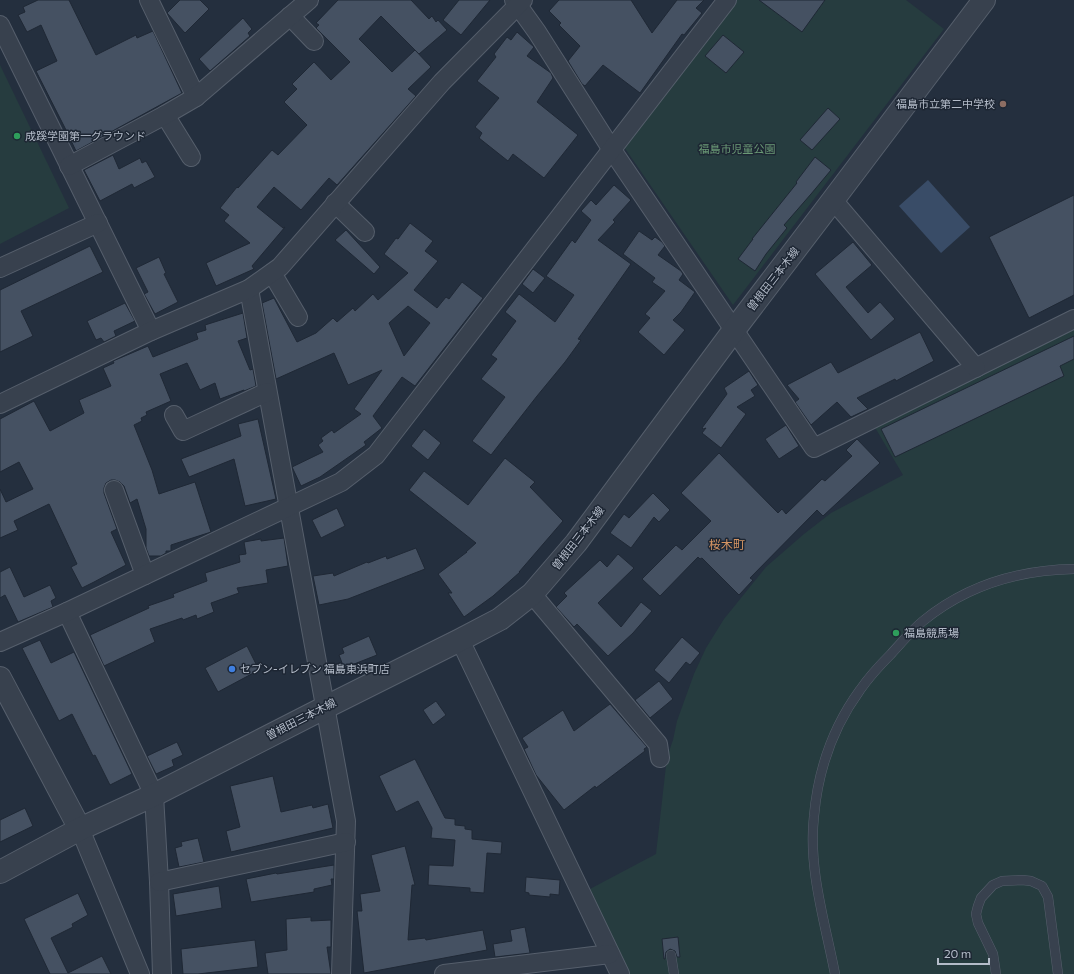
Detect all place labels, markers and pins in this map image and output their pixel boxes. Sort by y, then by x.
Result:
place label: 福島市立第二中学校 [896,97,995,110]
marker: 福島市立第二中学校 [998,99,1008,109]
place label: 成蹊学園第一グラウンド [25,129,146,142]
marker: 成蹊学園第一グラウンド [12,131,22,141]
place label: 福島競馬場 [904,626,959,639]
marker: 福島競馬場 [891,628,901,638]
place label: セブン-イレブン 福島東浜町店 [240,662,390,675]
marker: セブン-イレブン 福島東浜町店 [227,664,237,674]

